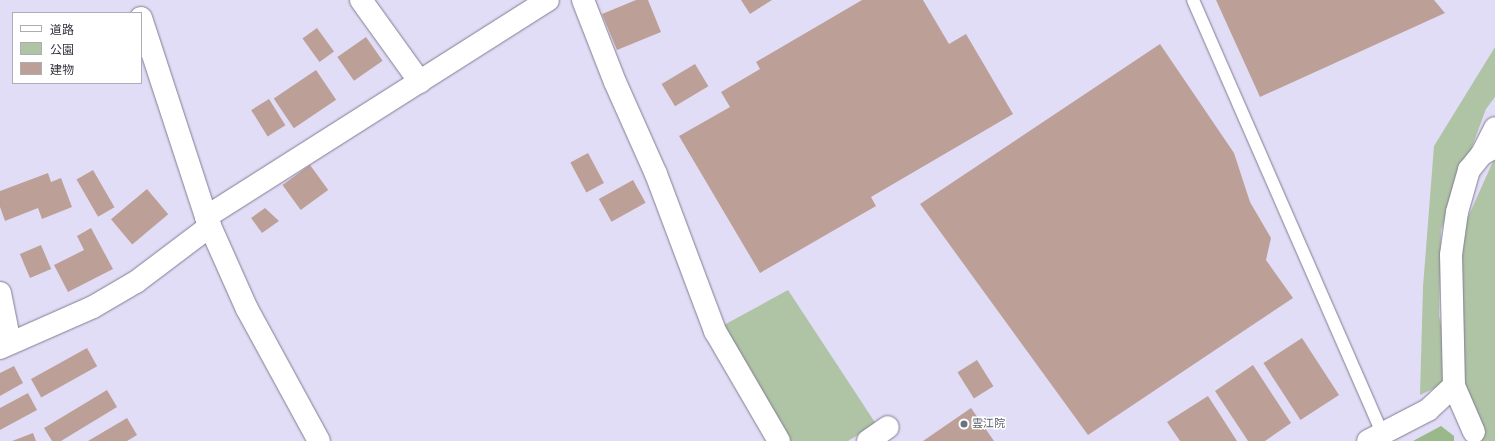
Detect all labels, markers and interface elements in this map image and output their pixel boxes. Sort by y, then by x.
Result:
legend [12,12,142,84]
text: 道路 [50,23,74,37]
text: 公園 [50,43,74,57]
text: 建物 [50,63,74,77]
place label: 雲江院 [972,417,1005,431]
marker: 雲江院 [959,419,969,429]

